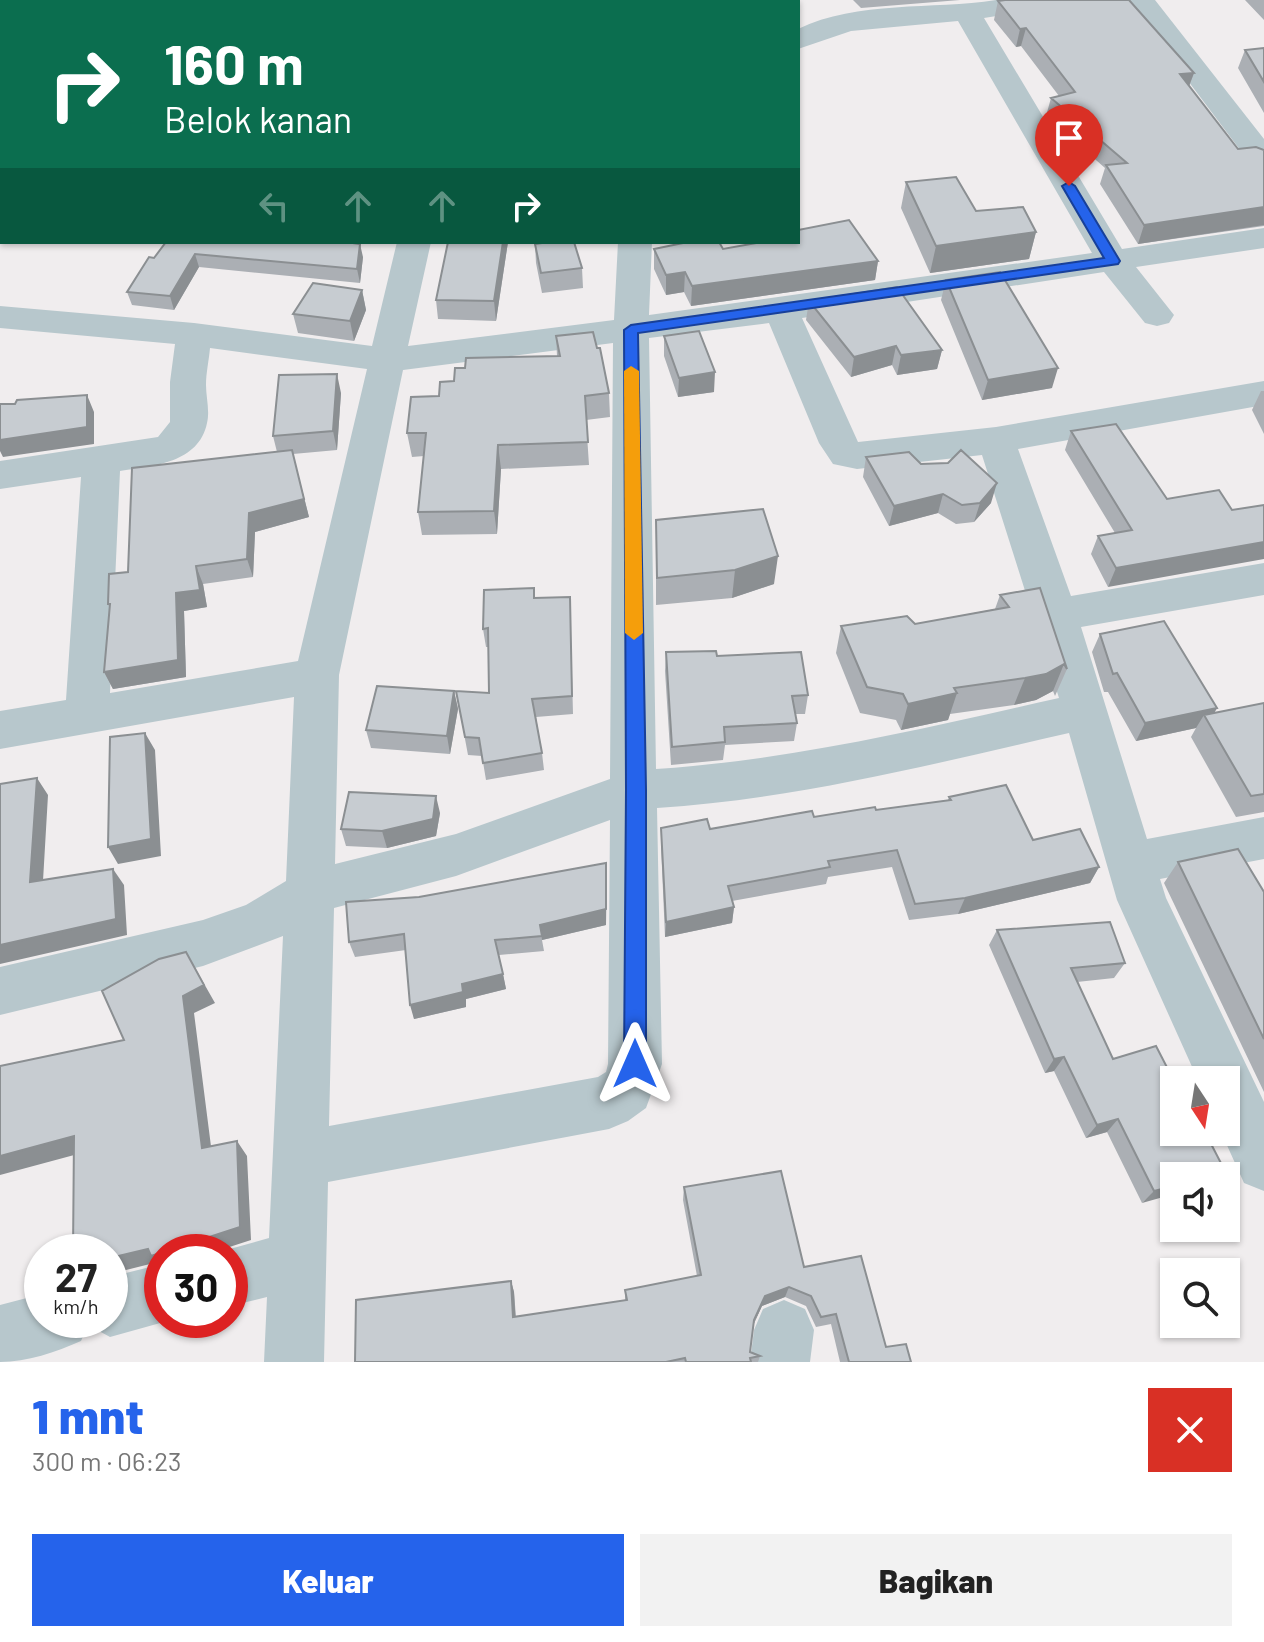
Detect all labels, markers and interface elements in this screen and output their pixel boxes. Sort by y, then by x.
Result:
text: 160 m [164,29,304,96]
icon: right [32,32,136,136]
text: Belok kanan [164,97,352,140]
pin [1035,104,1103,186]
icon: arrive [1047,116,1091,160]
icon: left [252,184,296,228]
icon: ahead [336,184,380,228]
icon: ahead [420,184,464,228]
icon: right [504,184,548,228]
position arrow [593,1022,677,1106]
north arrow [1160,1066,1240,1146]
map controls [1160,1066,1240,1338]
button: sound [1160,1162,1240,1242]
speed limit sign: 30 [144,1234,248,1338]
text: 27 [55,1252,97,1300]
button: search [1160,1258,1240,1338]
text: km/h [53,1294,99,1318]
text: 1 mnt [32,1386,144,1444]
button: close [1148,1388,1232,1472]
text: 300 m · 06:23 [32,1445,181,1476]
button: Keluar [32,1534,624,1626]
button: Bagikan [640,1534,1232,1626]

